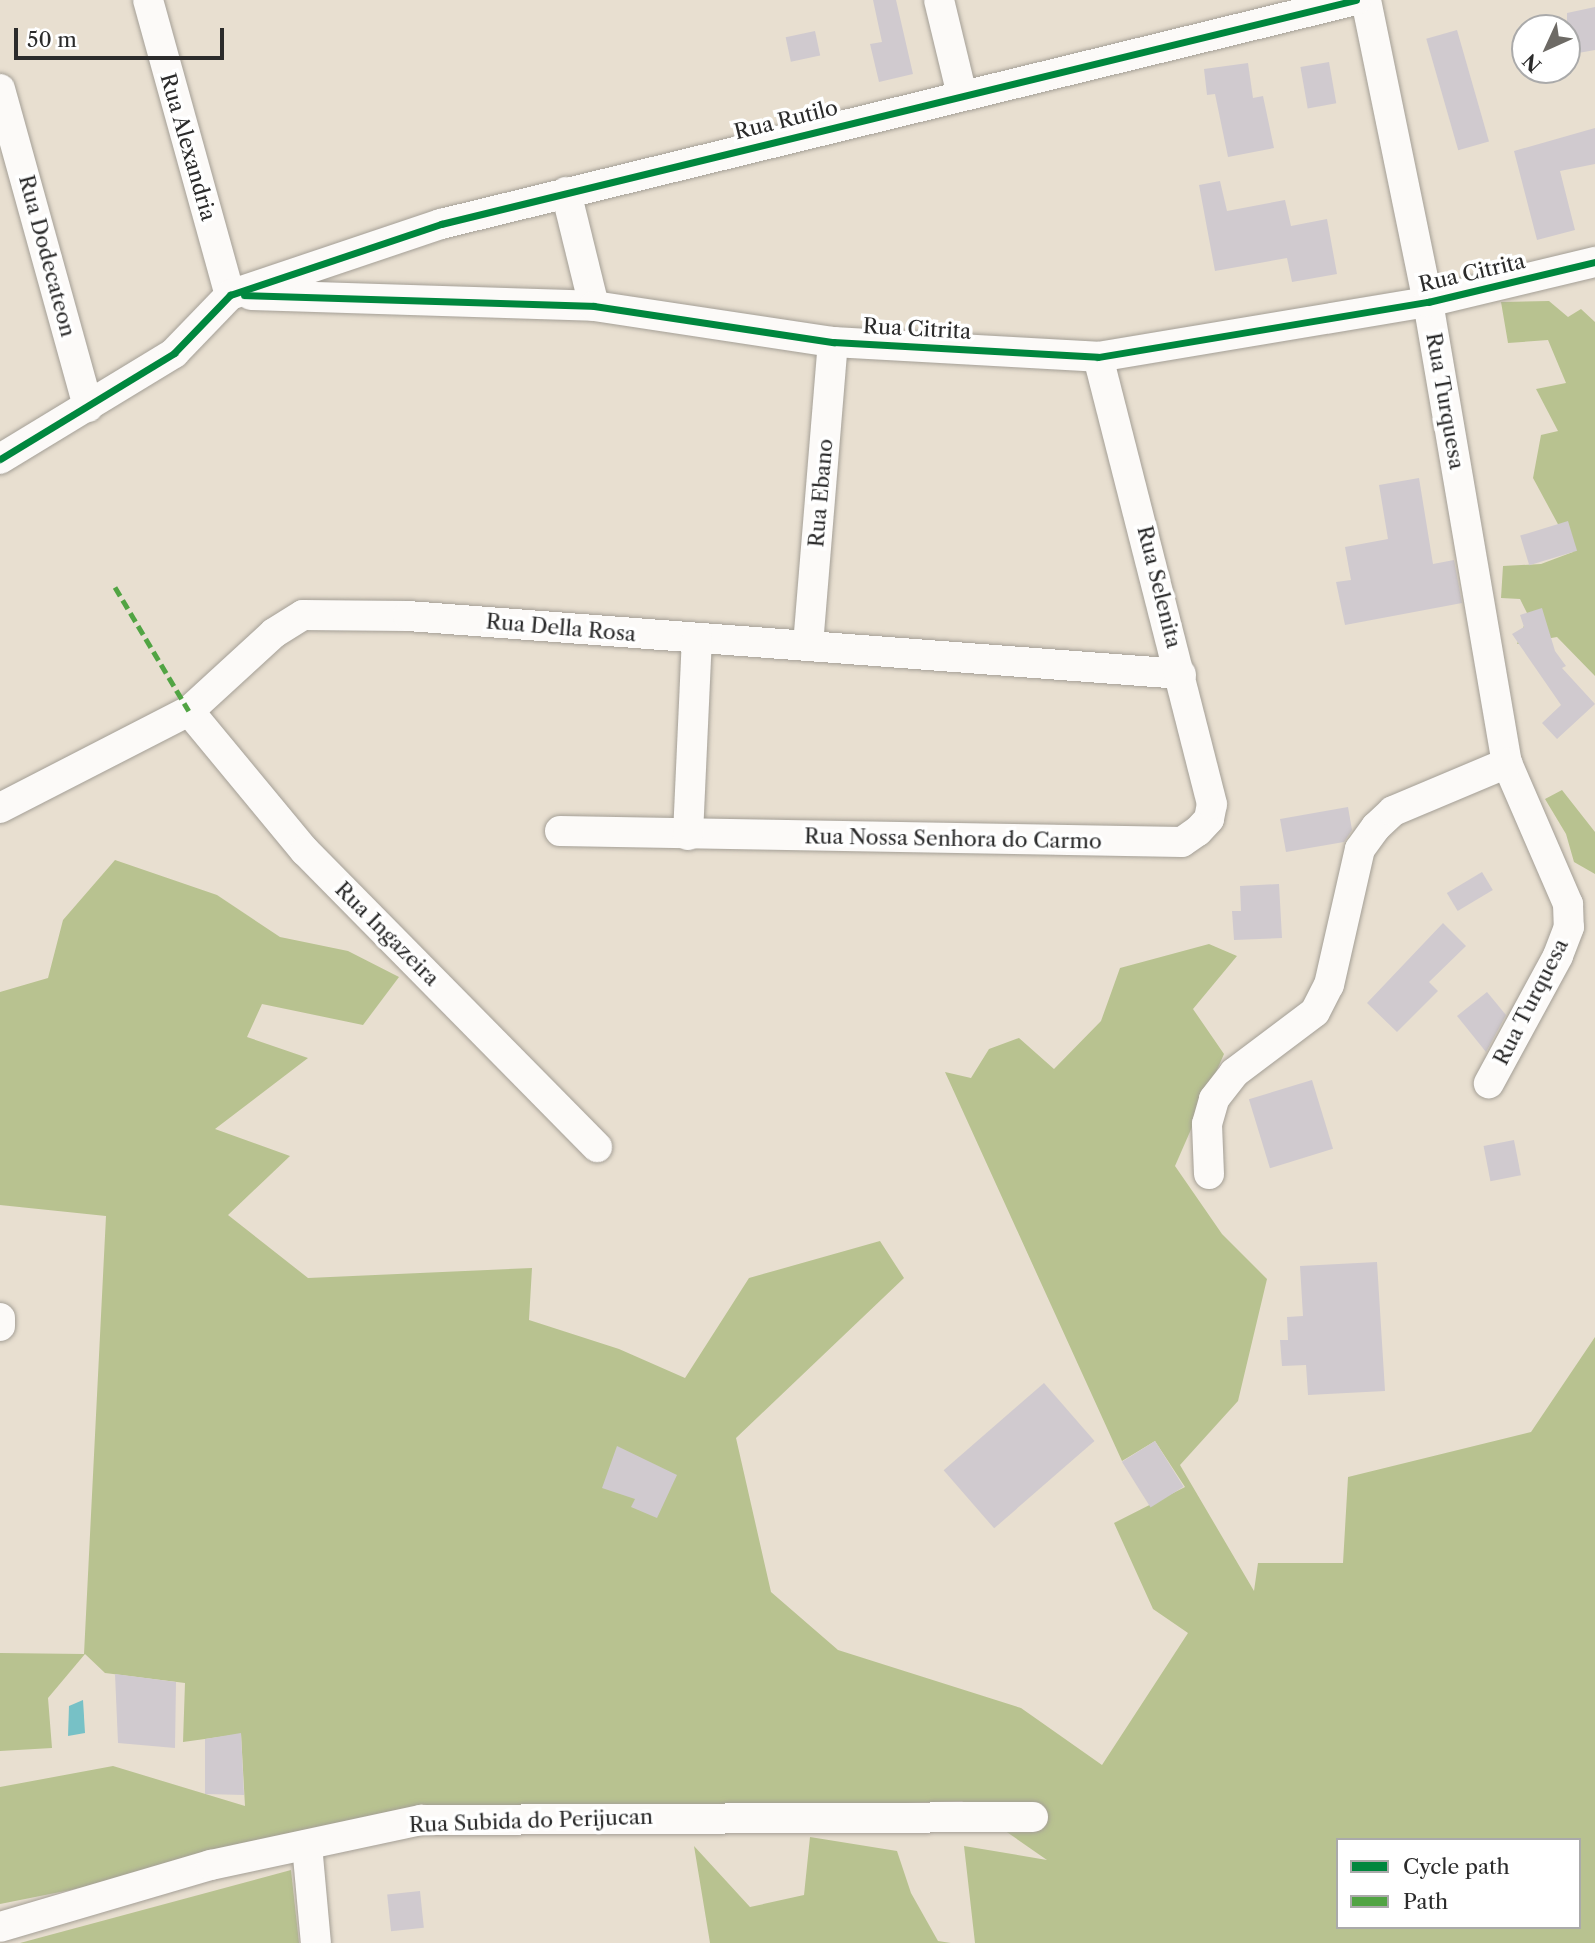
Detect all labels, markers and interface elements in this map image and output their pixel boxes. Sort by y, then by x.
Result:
scale bar [18,14,228,58]
north arrow [1511,14,1581,84]
text: 50 m [27,27,77,52]
text: N [1518,49,1546,77]
street label: Rua Alexandria [155,70,221,224]
street label: Rua Rutilo [731,95,841,145]
street label: Rua Dodecateon [13,172,81,340]
street label: Rua Citrita [1416,248,1528,298]
street label: Rua Citrita [862,314,972,344]
street label: Rua Turquesa [1421,330,1469,472]
street label: Rua Ebano [804,438,838,548]
street label: Rua Selenita [1132,523,1186,651]
street label: Rua Della Rosa [485,609,637,647]
street label: Rua Nossa Senhora do Carmo [804,824,1102,854]
street label: Rua Ingazeira [330,877,444,991]
street label: Rua Turquesa [1488,934,1574,1070]
street label: Rua Subida do Perijucan [408,1804,654,1838]
legend [1336,1838,1581,1929]
text: Cycle path [1403,1854,1510,1879]
text: Path [1403,1889,1448,1914]

